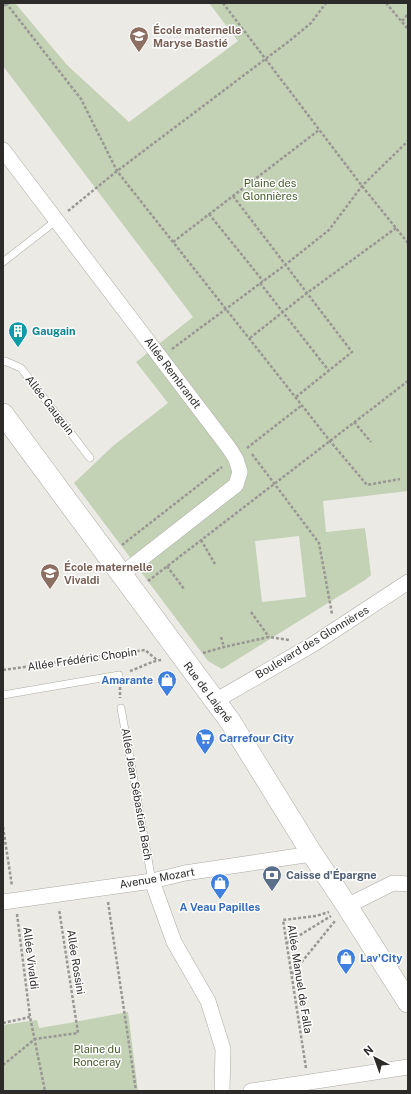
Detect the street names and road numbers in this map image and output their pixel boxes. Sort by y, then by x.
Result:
street label: Allée Rembrandt [142,335,204,411]
street label: Allée Gauguin [23,373,77,437]
street label: Boulevard des Glonnières [253,603,371,681]
street label: Allée Frédéric Chopin [27,645,137,673]
street label: Rue de Laigné [181,660,235,724]
street label: Allée Jean Sébastien Bach [119,727,155,861]
street label: Avenue Mozart [119,865,195,891]
street label: Allée Manuel de Falla [285,924,315,1034]
street label: Allée Vivaldi [21,926,41,990]
street label: Allée Rossini [65,929,87,995]

